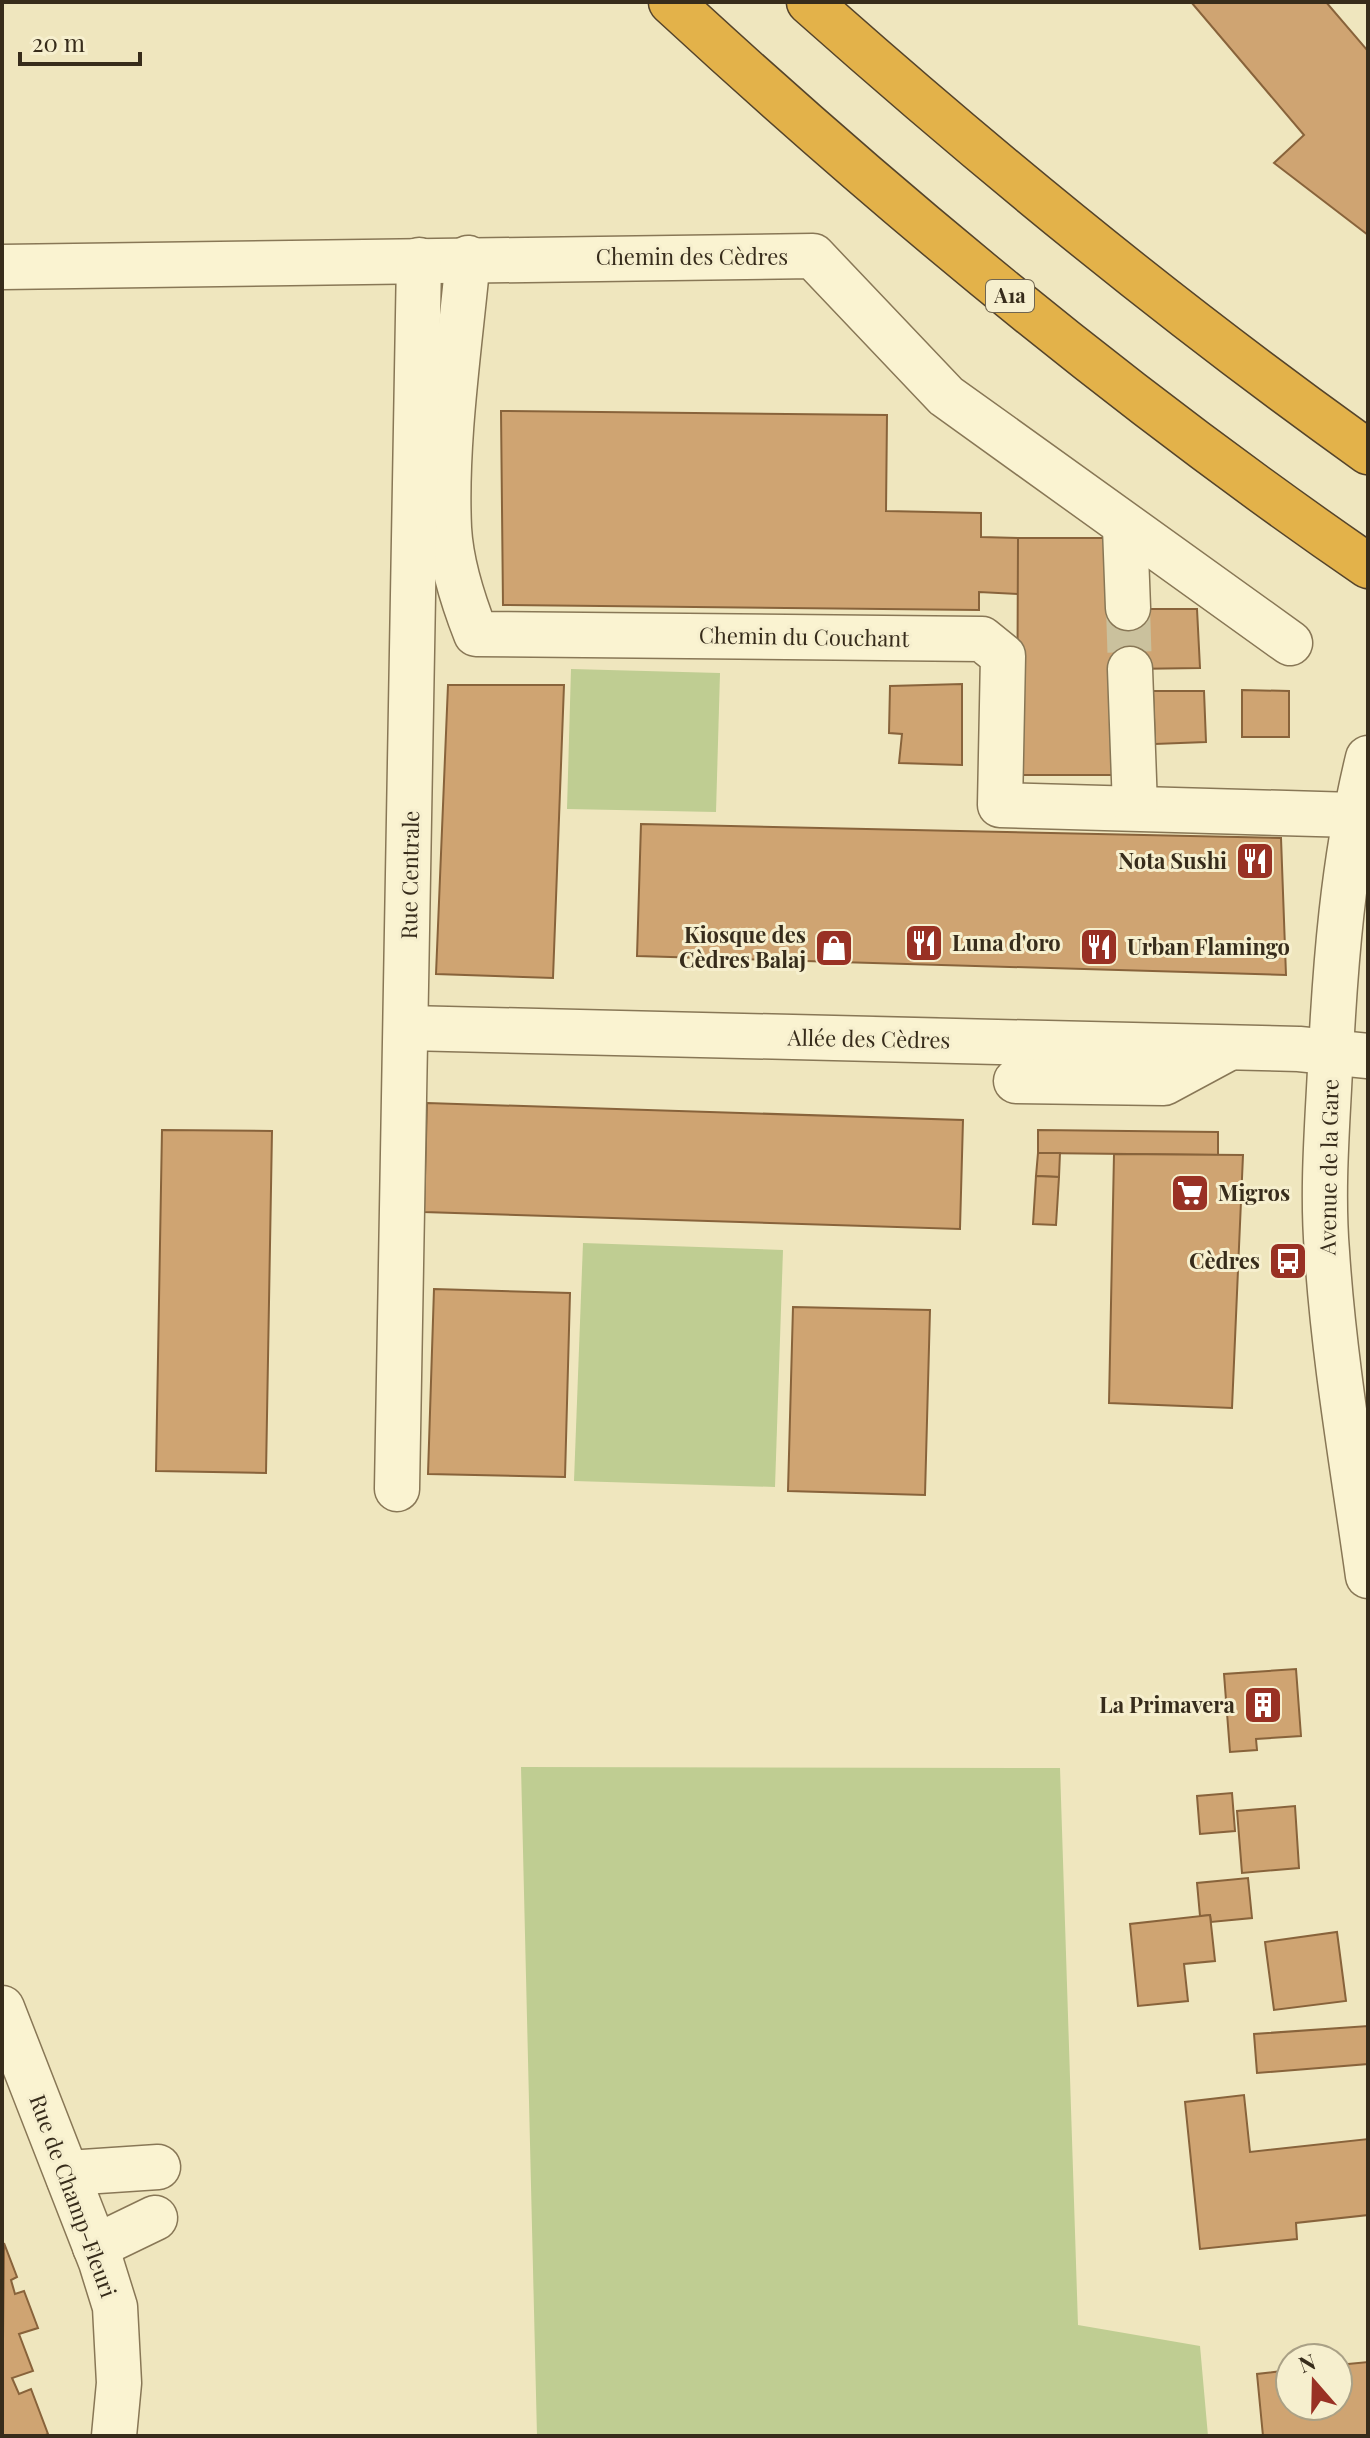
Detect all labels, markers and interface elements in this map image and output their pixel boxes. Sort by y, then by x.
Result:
scale bar [20,16,140,66]
text: 20 m [32,26,85,58]
street label: Chemin des Cèdres [596,241,788,271]
road number: A1a [986,280,1034,312]
street label: Chemin du Couchant [699,619,911,653]
street label: Rue Centrale [393,810,425,940]
restaurant icon: Nota Sushi [1234,840,1276,882]
place label: Nota Sushi [1118,845,1227,875]
place label: Kiosque des Cèdres Balaj [679,919,806,974]
restaurant icon: Luna d'oro [903,922,945,964]
restaurant icon: Urban Flamingo [1078,926,1120,968]
shop icon: Kiosque des Cèdres Balaj [813,927,855,969]
place label: Luna d'oro [952,927,1061,957]
place label: Urban Flamingo [1127,931,1290,961]
street label: Allée des Cèdres [786,1022,951,1054]
street label: Avenue de la Gare [1311,1079,1345,1256]
supermarket icon: Migros [1169,1172,1211,1214]
place label: Migros [1218,1177,1290,1207]
bus stop icon: Cèdres [1267,1240,1309,1282]
place label: Cèdres [1189,1245,1260,1275]
building icon: La Primavera [1242,1684,1284,1726]
place label: La Primavera [1099,1689,1236,1719]
street label: Rue de Champ-Fleuri [23,2090,125,2301]
north arrow [1274,2342,1354,2422]
text: N [1294,2345,1320,2379]

